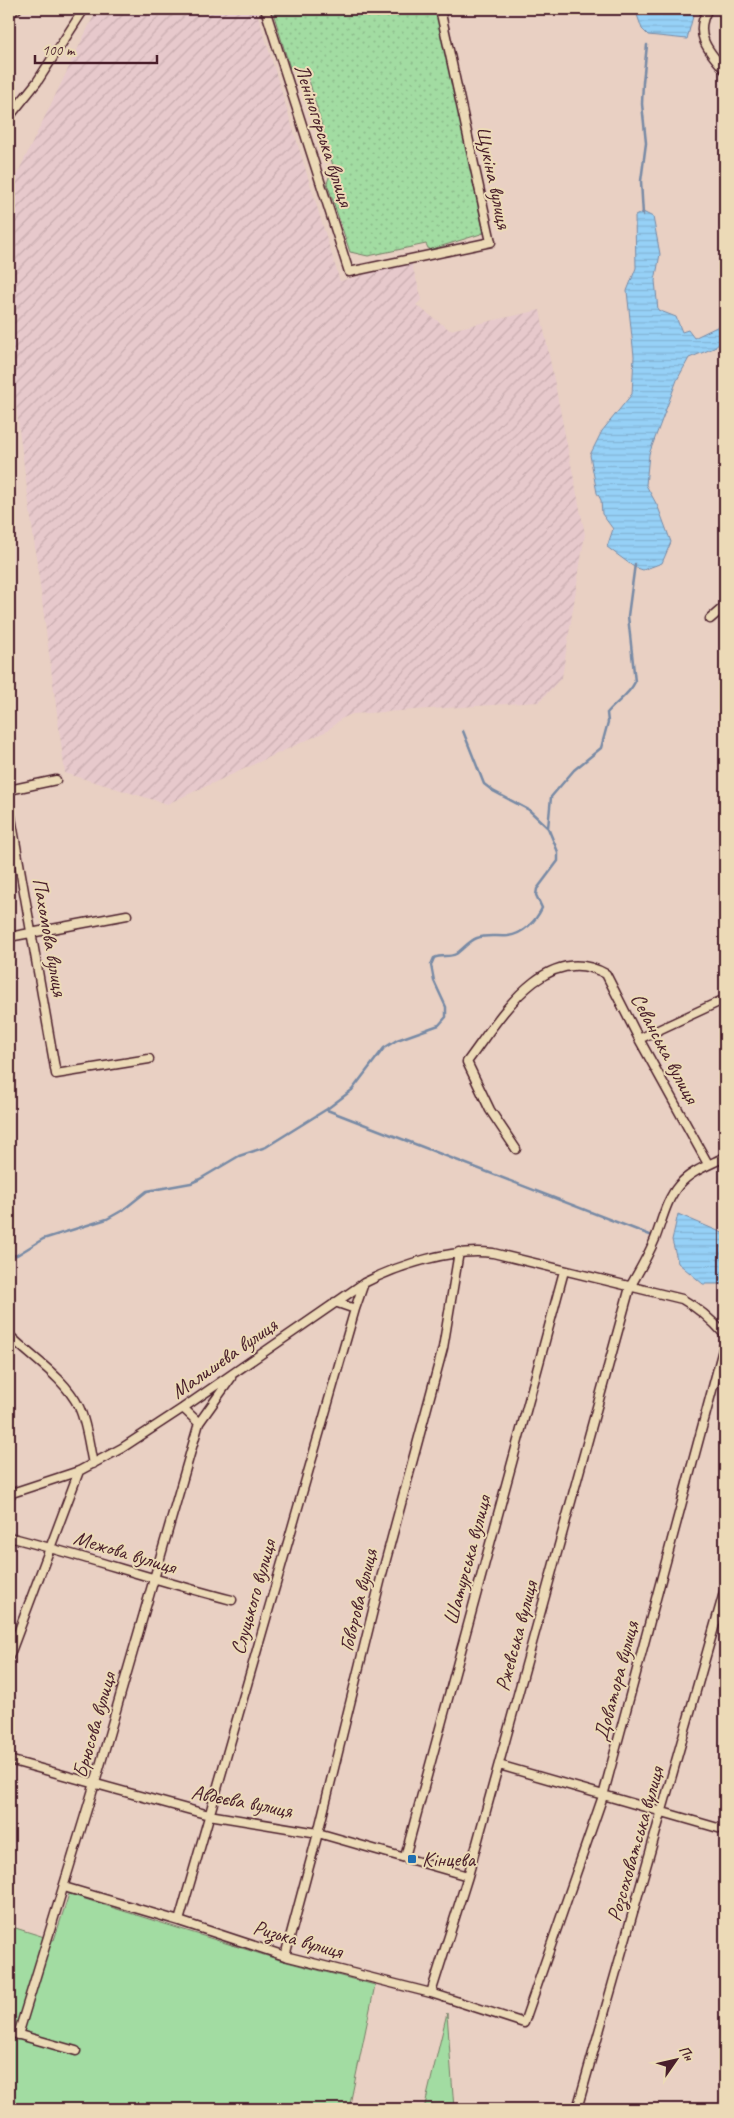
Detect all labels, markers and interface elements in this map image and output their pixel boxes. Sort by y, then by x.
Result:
scale bar [35,32,158,64]
text: 100 m [42,41,76,60]
street label: Леніногорська вулиця [289,61,360,211]
street label: Щукіна вулиця [471,125,518,233]
street label: Пахомова вулиця [27,876,73,1000]
street label: Севанська вулиця [625,988,706,1109]
street label: Малишева вулиця [166,1311,283,1404]
street label: Шатурська вулиця [437,1491,497,1627]
street label: Межова вулиця [71,1524,181,1580]
street label: Слуцького вулиця [224,1535,282,1657]
street label: Говорова вулиця [333,1545,384,1654]
street label: Ржевська вулиця [489,1577,544,1694]
street label: Доватора вулиця [588,1617,645,1744]
street label: Брюсова вулиця [67,1667,122,1781]
street label: Розсоховатська вулиця [601,1763,671,1924]
street label: Авдєєва вулиця [189,1779,296,1824]
place label: Кінцева [422,1846,476,1872]
marker: Кінцева [406,1853,418,1865]
street label: Ризька вулиця [250,1914,347,1965]
north arrow [652,2036,702,2086]
text: Пн [675,2042,698,2065]

